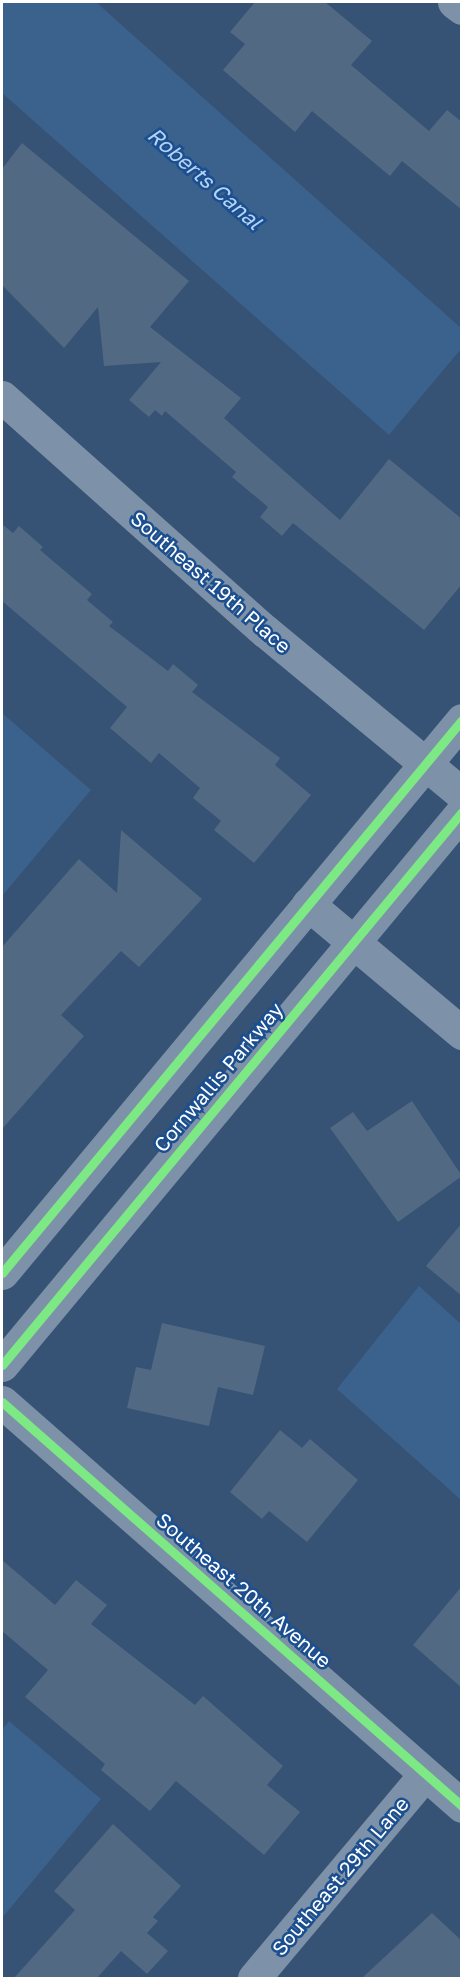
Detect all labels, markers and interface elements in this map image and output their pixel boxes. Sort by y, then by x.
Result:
water label: Roberts Canal [143,122,267,234]
street label: Southeast 19th Place [126,506,296,658]
street label: Cornwallis Parkway [148,997,288,1157]
street label: Southeast 20th Avenue [152,1508,336,1672]
street label: Southeast 29th Lane [267,1792,413,1960]

